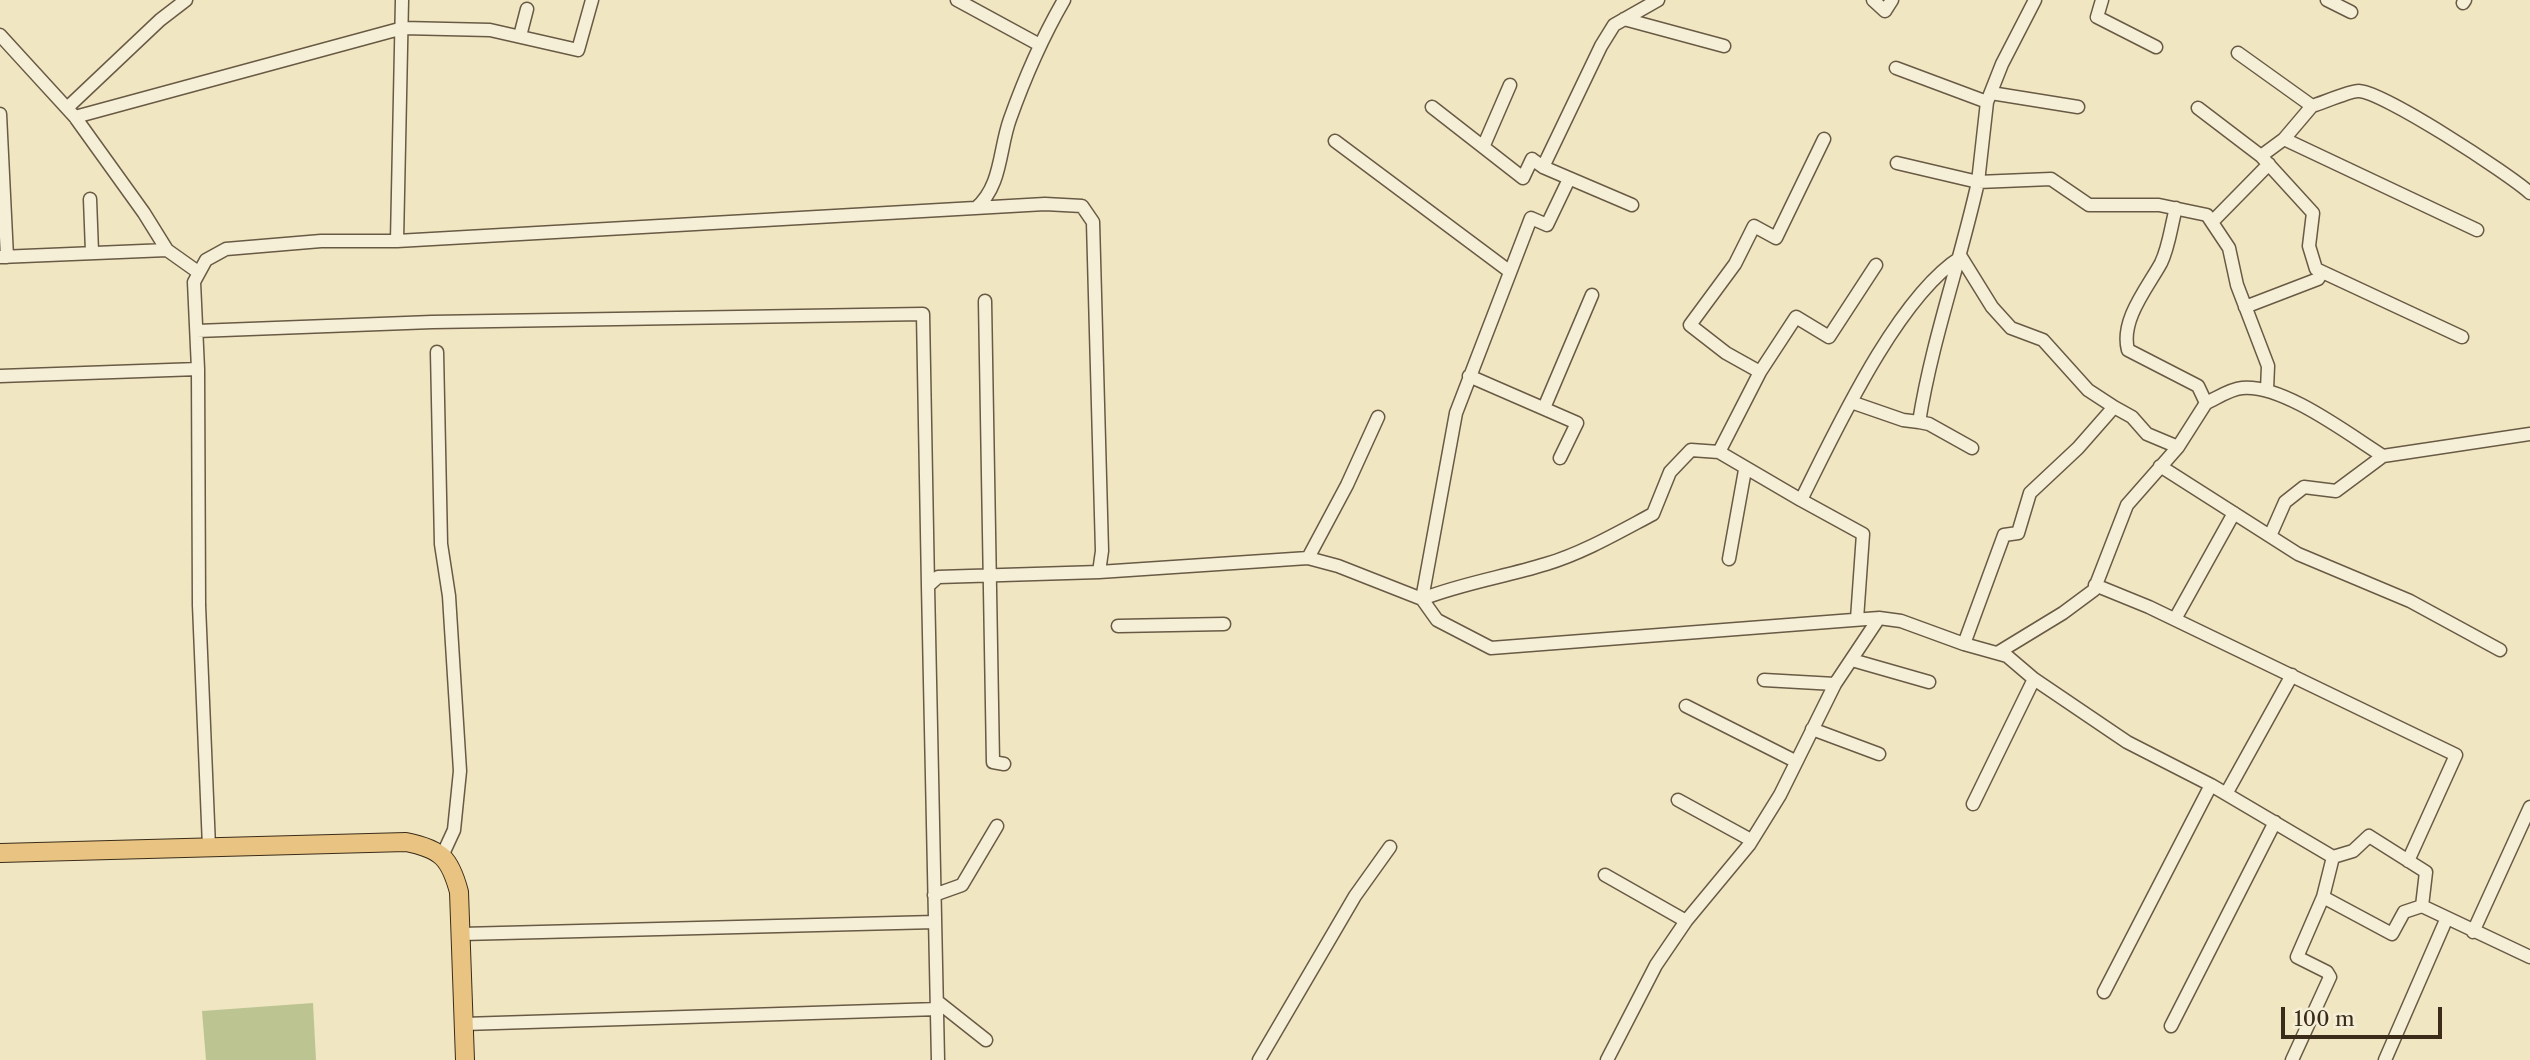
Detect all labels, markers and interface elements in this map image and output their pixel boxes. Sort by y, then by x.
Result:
scale bar [2285,993,2446,1038]
text: 100 m [2294,1006,2355,1031]

